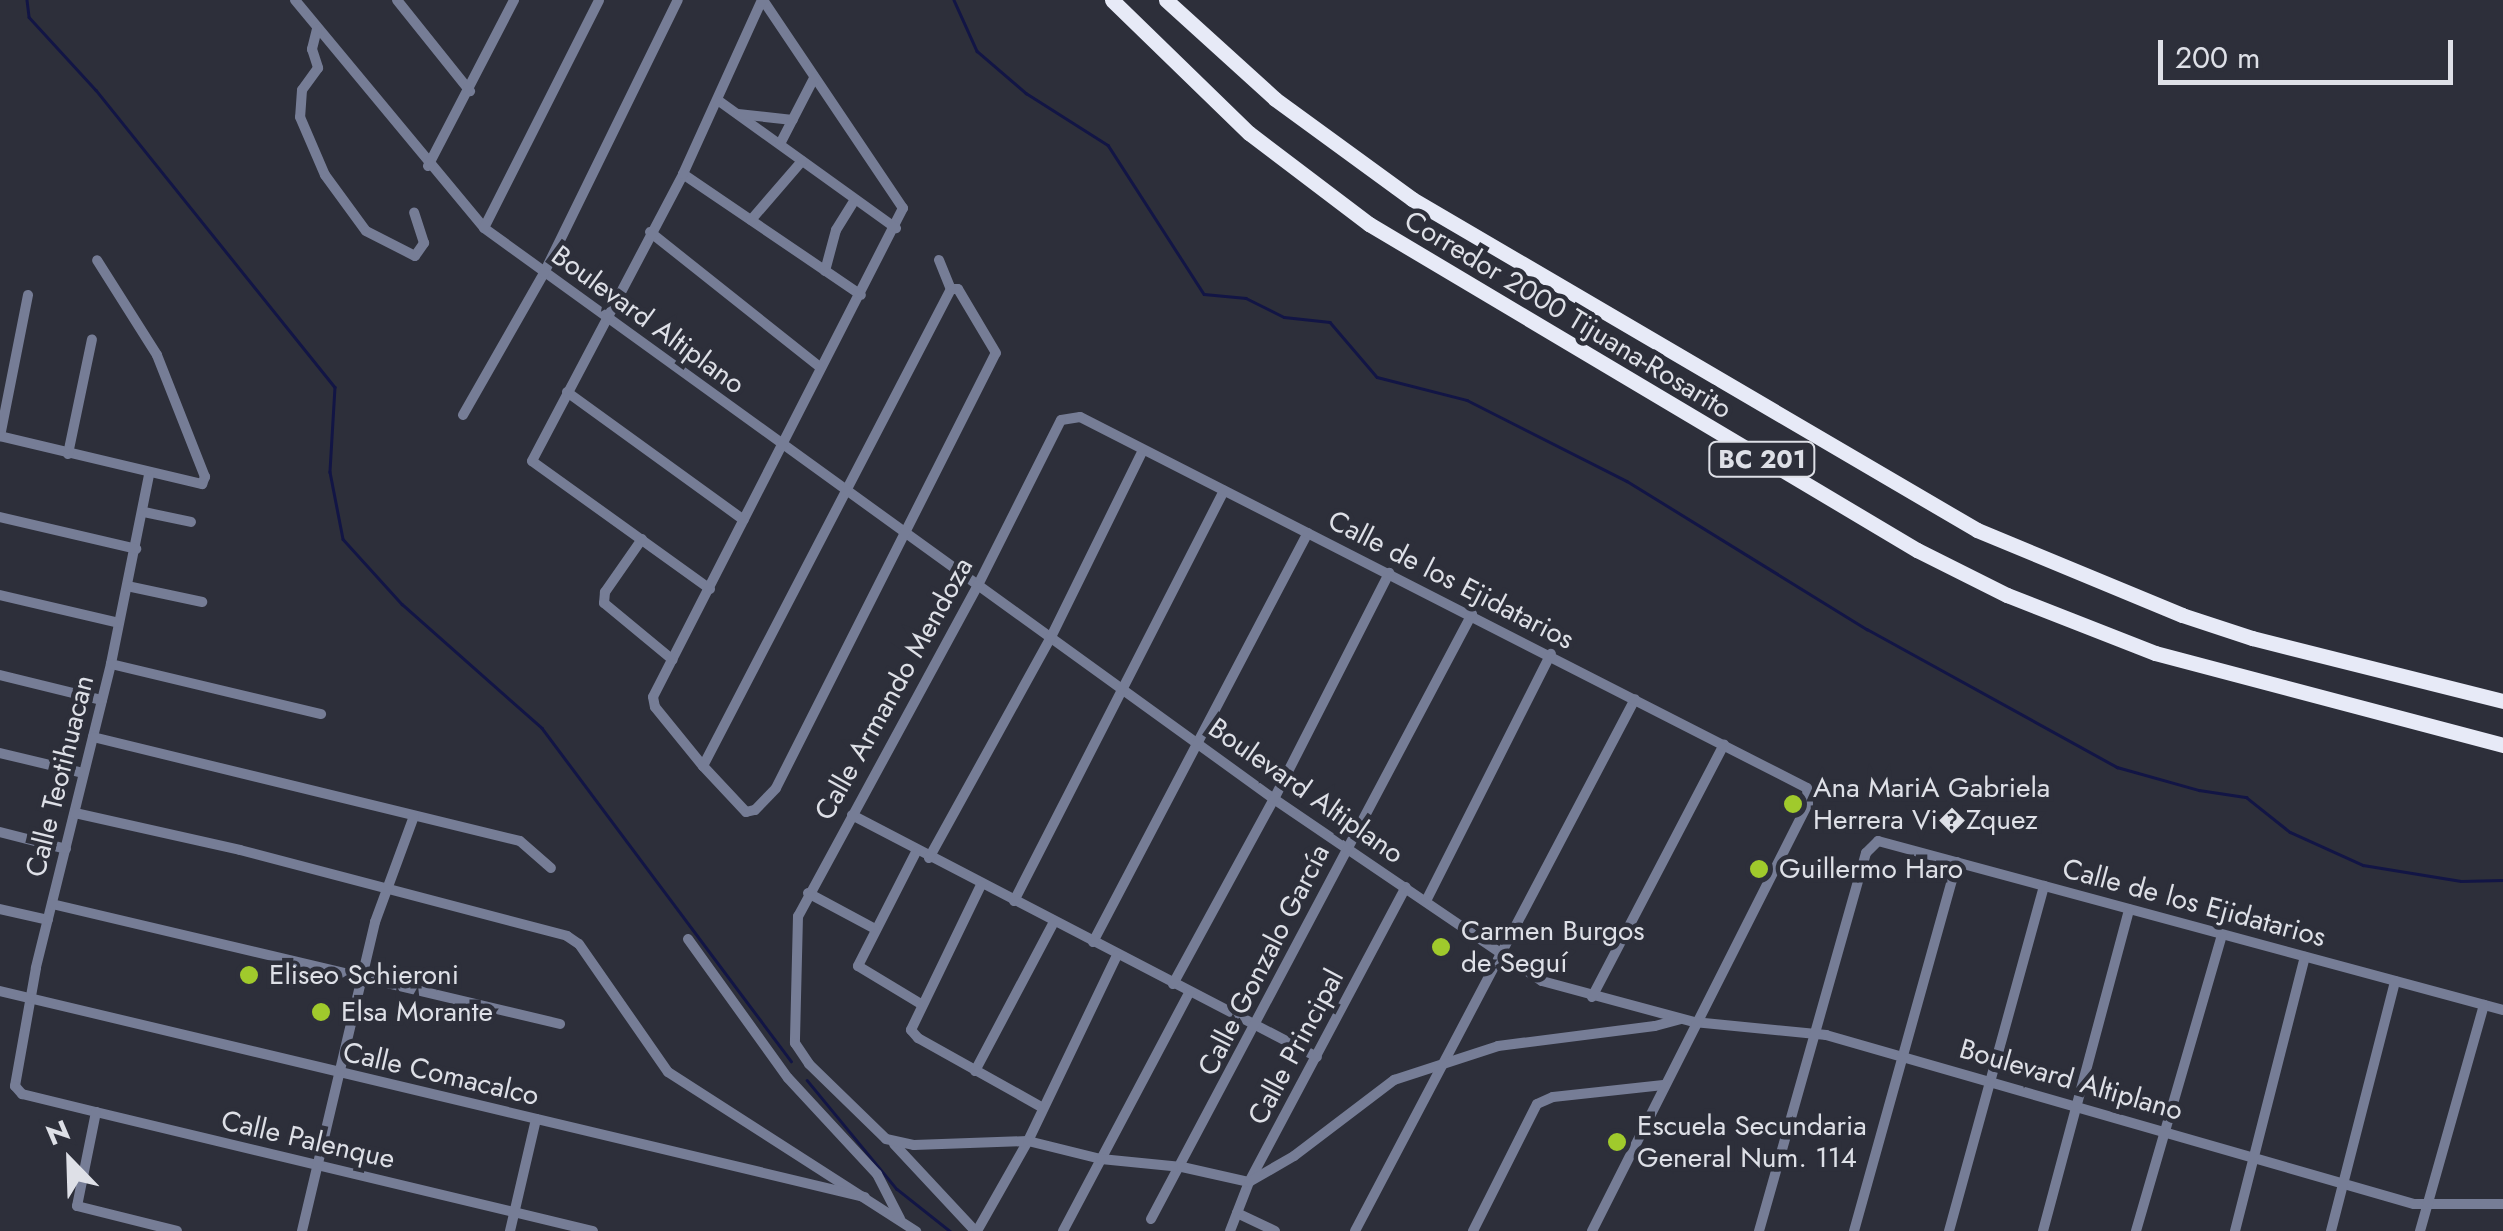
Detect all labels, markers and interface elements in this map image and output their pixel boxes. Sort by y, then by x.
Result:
scale bar [2163,20,2458,82]
text: 200 m [2175,36,2260,79]
street label: Corredor 2000 Tijuana-Rosarito [1398,204,1738,426]
street label: Boulevard Altiplano [545,239,751,401]
road number: BC 201 [1707,439,1817,479]
street label: Calle de los Ejidatarios [1323,503,1579,657]
street label: Calle Armando Mendoza [808,552,980,826]
street label: Calle Teotihuacan [19,672,101,880]
street label: Boulevard Altiplano [1202,711,1410,871]
place label: Ana MariA Gabriela Herrera Vi�Zquez [1813,771,2050,837]
marker: Ana MariA Gabriela Herrera Vi�Zquez [1782,793,1804,815]
street label: Calle Gonzalo García [1191,839,1337,1081]
place label: Guillermo Haro [1779,852,1963,886]
street label: Calle de los Ejidatarios [2059,852,2329,954]
marker: Guillermo Haro [1748,858,1770,880]
place label: Carmen Burgos de Seguí [1461,914,1645,980]
marker: Carmen Burgos de Seguí [1430,936,1452,958]
place label: Eliseo Schieroni [269,958,459,992]
marker: Eliseo Schieroni [238,964,260,986]
street label: Calle Principal [1241,964,1351,1130]
place label: Elsa Morante [341,995,493,1029]
marker: Elsa Morante [310,1001,332,1023]
street label: Boulevard Altiplano [1956,1032,2186,1128]
street label: Calle Comacalco [340,1035,542,1113]
street label: Calle Palenque [218,1104,398,1176]
place label: Escuela Secundaria General Num. 114 [1637,1109,1867,1175]
text: N [40,1110,76,1156]
north arrow [20,1111,120,1211]
marker: Escuela Secundaria General Num. 114 [1606,1131,1628,1153]

